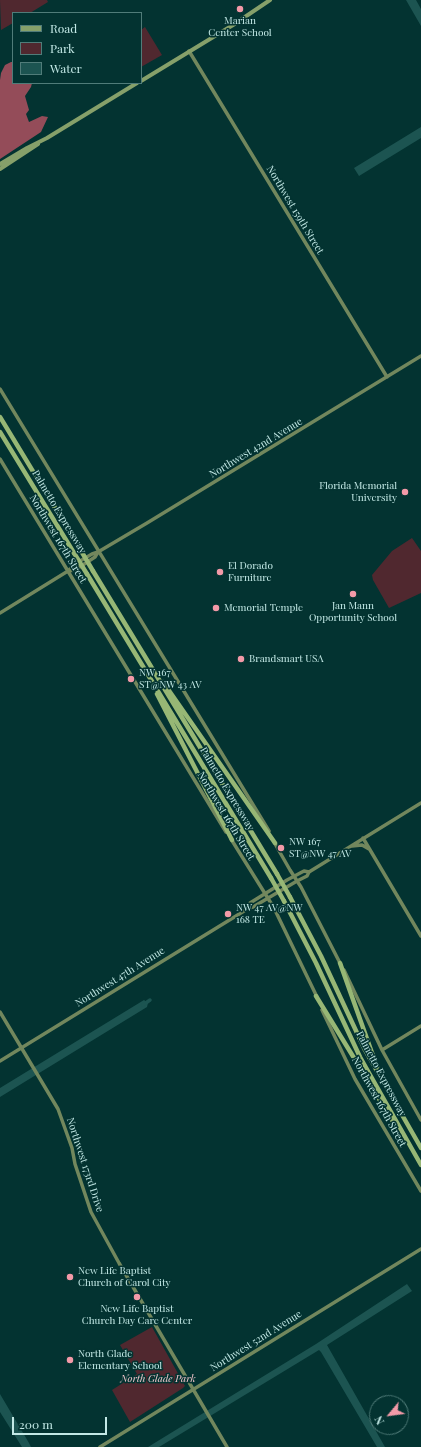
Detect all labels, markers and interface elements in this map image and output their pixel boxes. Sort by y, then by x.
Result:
marker: Marian Center School [235,4,245,14]
legend [12,12,142,84]
place label: Marian Center School [208,15,272,38]
text: Road [50,20,77,36]
text: Park [50,40,75,56]
text: Water [50,60,82,76]
street label: Northwest 159th Street [264,164,326,256]
street label: Northwest 42nd Avenue [207,415,305,481]
street label: Palmetto Expressway [29,468,89,556]
place label: Florida Memorial University [319,480,397,504]
marker: Florida Memorial University [400,487,410,497]
street label: Northwest 167th Street [27,493,89,585]
place label: El Dorado Furniture [228,560,273,584]
marker: El Dorado Furniture [215,567,225,577]
marker: Jan Mann Opportunity School [348,589,358,599]
place label: Jan Mann Opportunity School [309,600,397,624]
place label: Memorial Temple [224,602,303,614]
marker: Memorial Temple [211,603,221,613]
place label: Brandsmart USA [249,653,324,665]
marker: Brandsmart USA [236,654,246,664]
place label: NW 167 ST@NW 43 AV [139,667,202,690]
marker: NW 167 ST@NW 43 AV [126,674,136,684]
street label: Palmetto Expressway [197,745,257,833]
street label: Northwest 167th Street [195,770,257,862]
place label: NW 167 ST@NW 47 AV [289,836,351,860]
marker: NW 167 ST@NW 47 AV [276,843,286,853]
place label: NW 47 AV@NW 168 TE [236,902,303,926]
marker: NW 47 AV@NW 168 TE [223,909,233,919]
street label: Northwest 47th Avenue [73,945,167,1009]
street label: Palmetto Expressway [353,1029,409,1119]
street label: Northwest 167th Street [349,1055,409,1149]
street label: Northwest 173rd Drive [64,1116,106,1214]
place label: New Life Baptist Church of Carol City [78,1265,171,1288]
marker: New Life Baptist Church of Carol City [65,1272,75,1282]
marker: New Life Baptist Church Day Care Center [132,1292,142,1302]
place label: New Life Baptist Church Day Care Center [82,1303,192,1326]
street label: Northwest 52nd Avenue [208,1308,304,1374]
place label: North Glade Elementary School [78,1348,162,1372]
marker: North Glade Elementary School [65,1355,75,1365]
park label: North Glade Park [120,1373,196,1385]
north arrow [369,1395,409,1435]
scale bar [14,1409,109,1435]
text: N [370,1413,387,1428]
text: 200 m [19,1416,53,1432]

